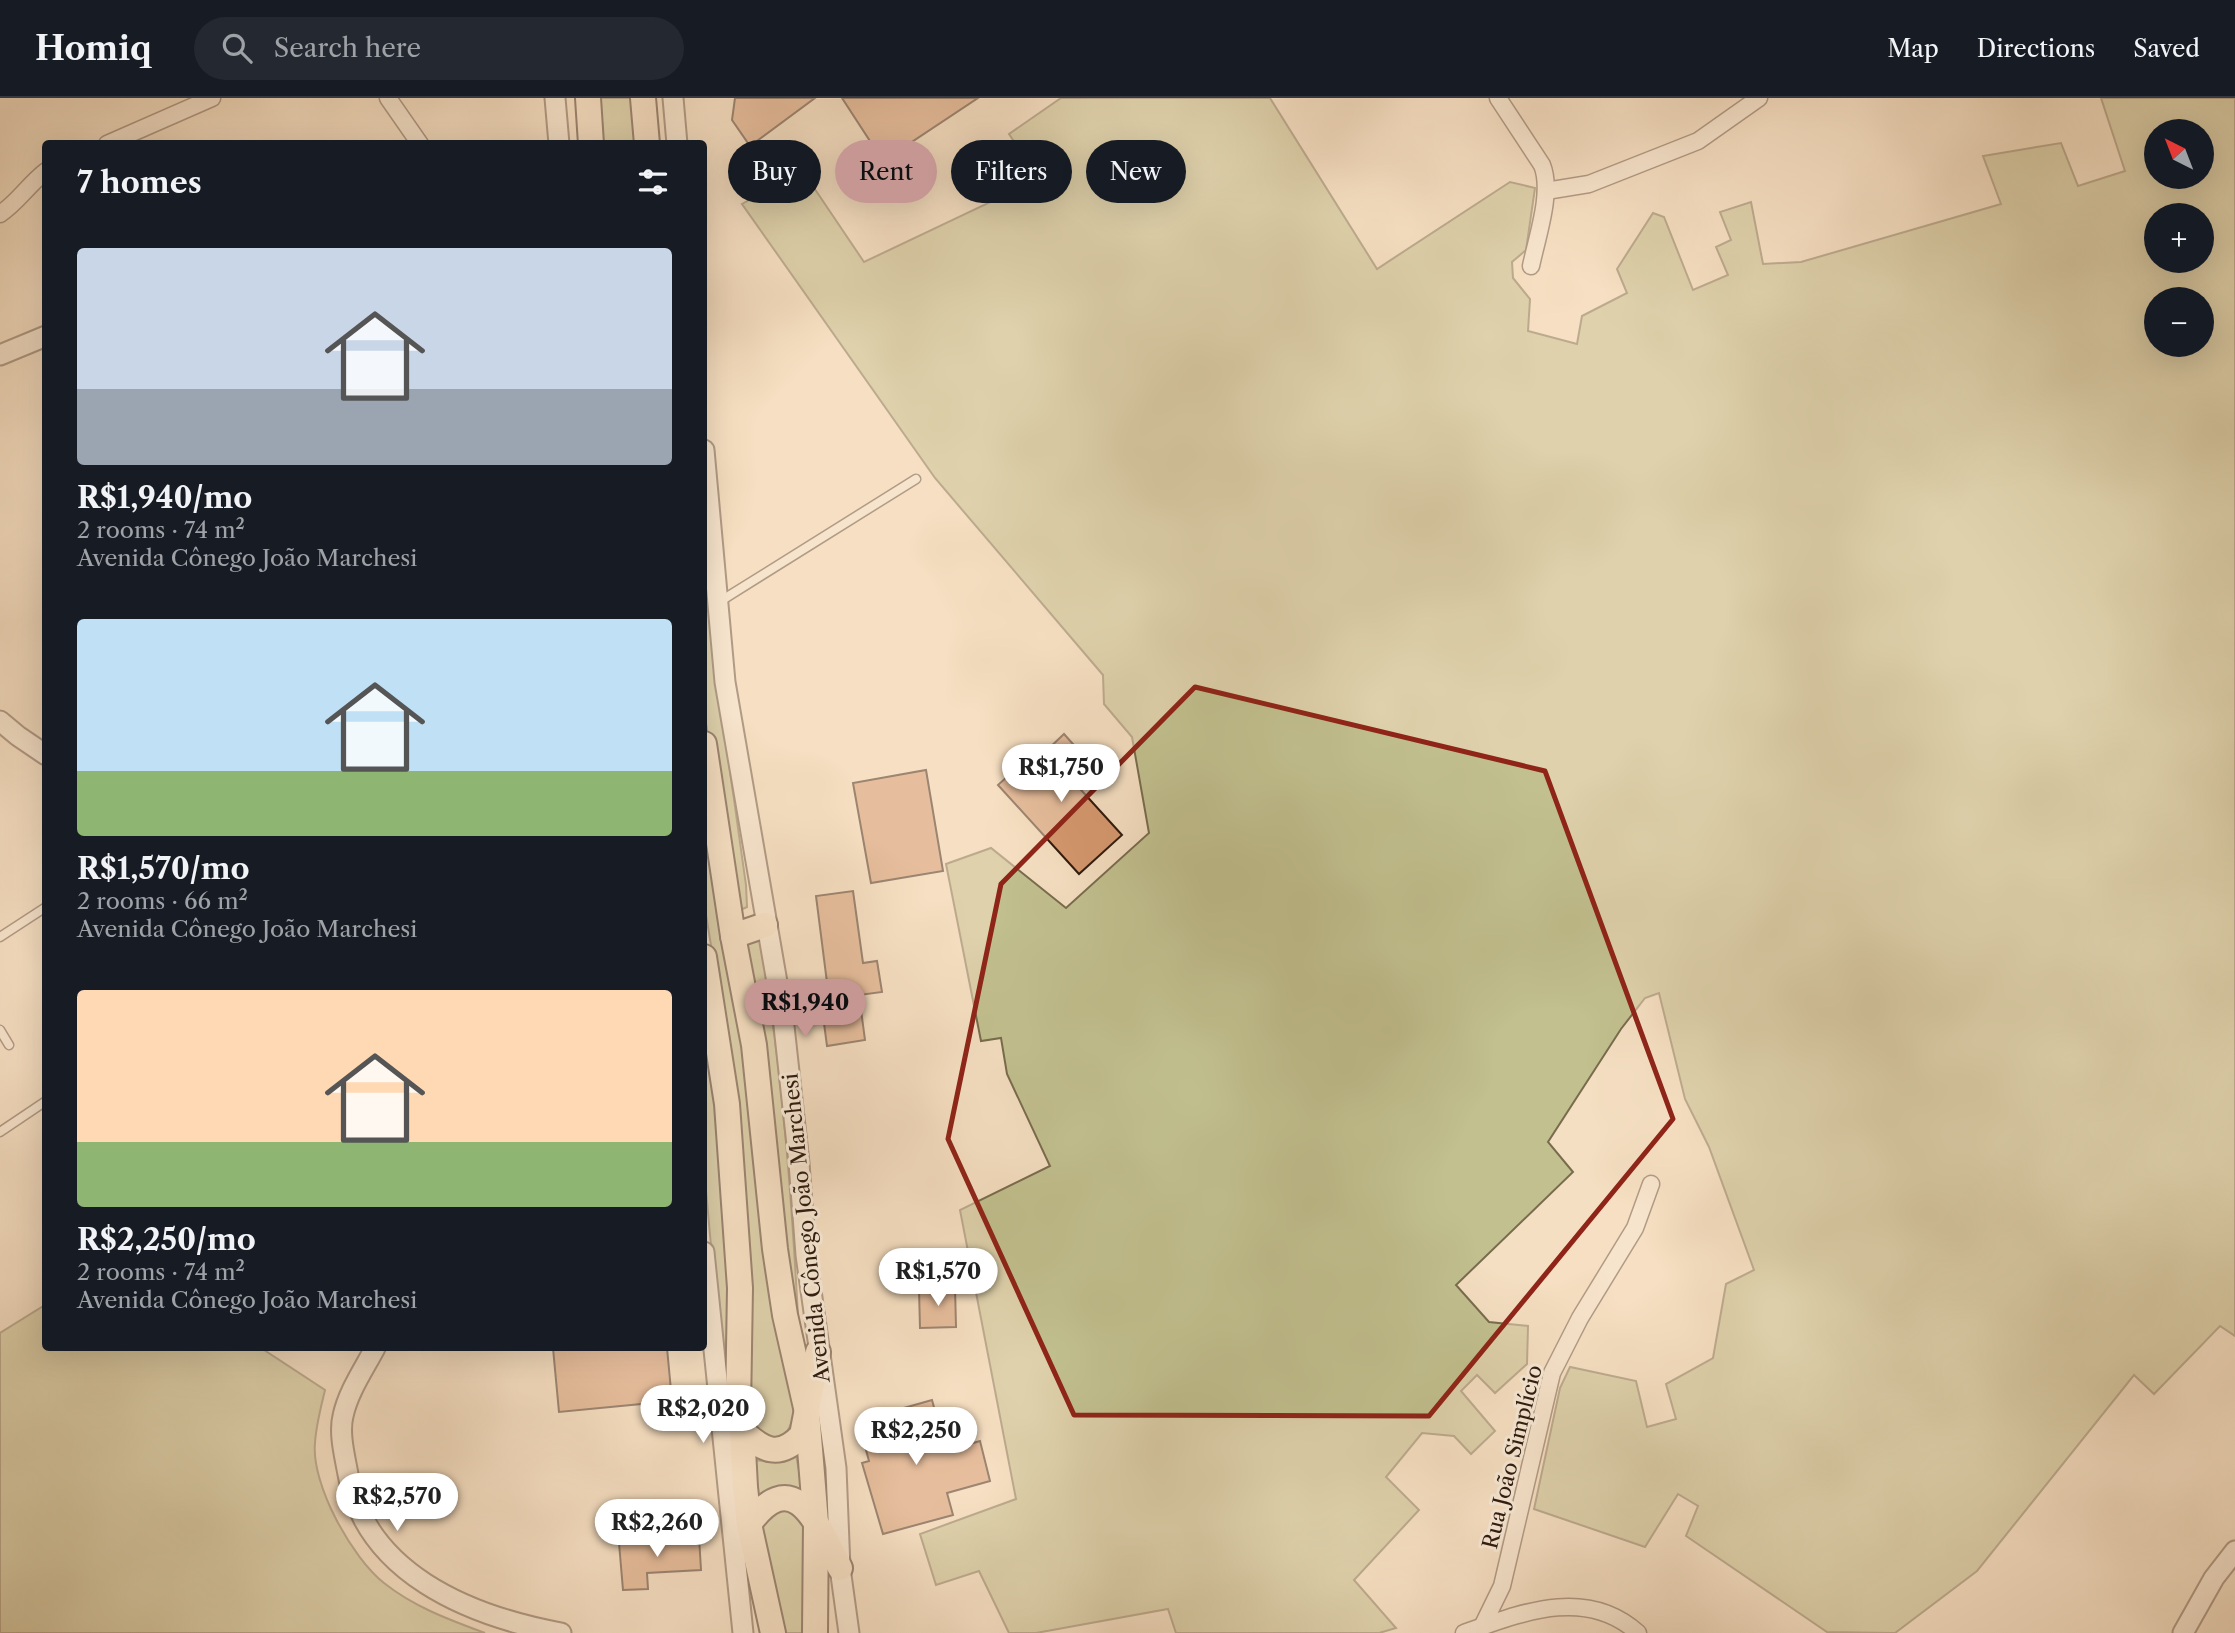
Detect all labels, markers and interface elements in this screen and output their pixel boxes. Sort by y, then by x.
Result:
search box [194,17,684,80]
text: Homiq [35,28,152,69]
icon: search [218,29,256,67]
text: Search here [274,32,421,64]
text: Map [1887,34,1939,63]
text: Directions [1977,34,2095,63]
text: Saved [2133,34,2200,63]
north arrow [2144,119,2214,189]
map controls [2144,119,2214,357]
chip: Buy [728,140,821,203]
chip: Rent [835,140,937,203]
chip: Filters [951,140,1072,203]
chip: New [1086,140,1186,203]
icon: filters [634,163,672,201]
text: 7 homes [77,164,202,201]
button: + [2144,203,2214,273]
button: − [2144,287,2214,357]
icon: home [312,293,438,419]
text: R$1,940/mo [77,479,252,516]
text: 2 rooms · 74 m² [77,516,245,544]
text: Avenida Cônego João Marchesi [77,544,417,572]
icon: home [312,664,438,790]
pin: R$1,750 [996,744,1126,804]
text: R$1,750 [1018,753,1104,781]
text: R$1,570/mo [77,850,250,887]
text: 2 rooms · 66 m² [77,887,248,915]
text: Avenida Cônego João Marchesi [77,915,417,943]
pin: R$1,940 [740,979,870,1039]
text: R$1,940 [761,988,849,1016]
icon: home [312,1035,438,1161]
street label: Avenida Cônego João Marchesi [777,1072,835,1385]
text: R$2,250/mo [77,1221,256,1258]
pin: R$1,570 [873,1248,1003,1308]
text: R$1,570 [895,1257,981,1285]
text: 2 rooms · 74 m² [77,1258,245,1286]
text: Avenida Cônego João Marchesi [77,1286,417,1314]
street label: Rua João Simplício [1477,1362,1547,1552]
pin: R$2,020 [638,1386,768,1445]
text: R$2,020 [656,1394,750,1422]
pin: R$2,250 [851,1408,981,1467]
text: R$2,250 [870,1416,962,1444]
pin: R$2,570 [332,1474,462,1533]
text: R$2,570 [352,1482,442,1510]
pin: R$2,260 [592,1500,722,1559]
text: R$2,260 [611,1508,703,1536]

